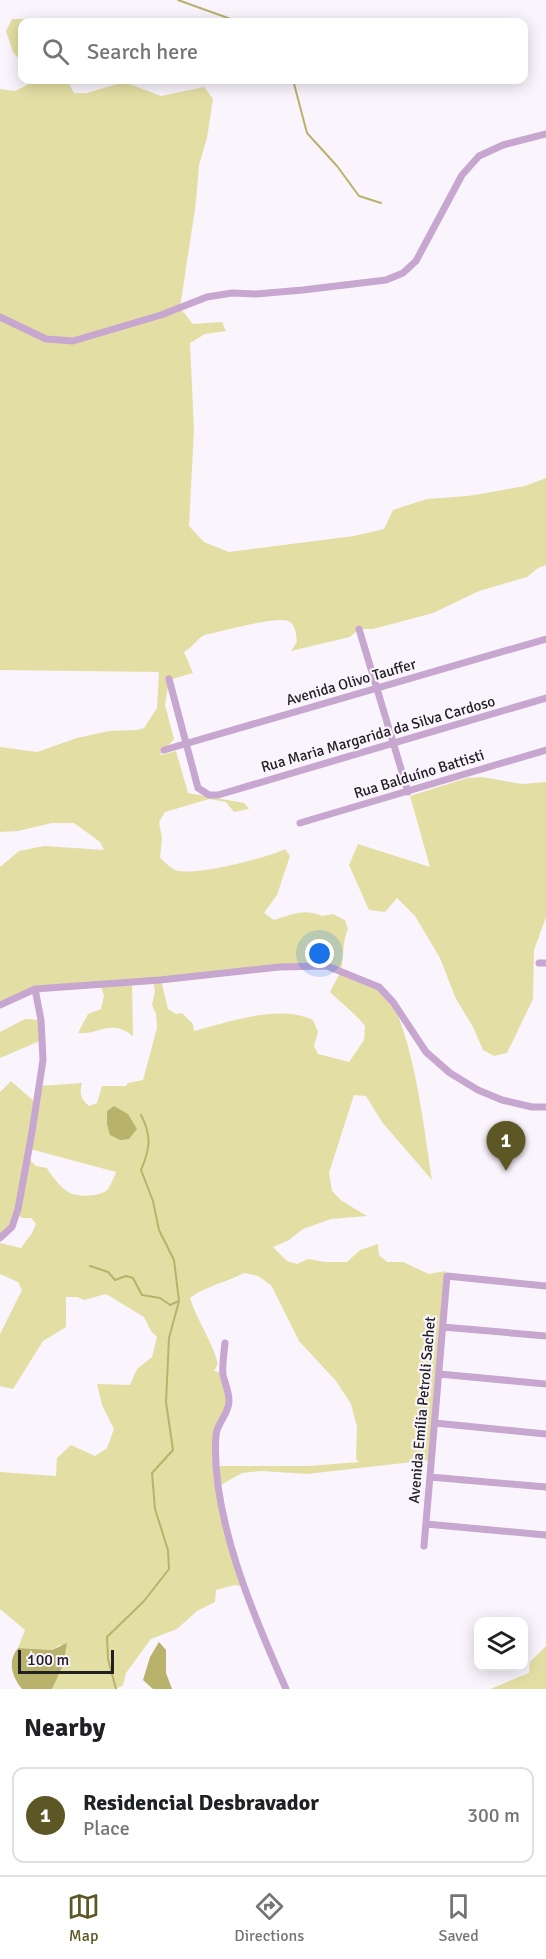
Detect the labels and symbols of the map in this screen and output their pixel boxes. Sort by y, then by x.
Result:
street label: Avenida Olivo Tauffer [284,655,419,709]
street label: Rua Maria Margarida da Silva Cardoso [259,692,497,776]
street label: Rua Balduíno Battisti [352,746,486,802]
your location [305,939,334,968]
pin: 1 [486,1122,526,1171]
street label: Avenida Emília Petroli Sachet [405,1316,439,1504]
scale bar [18,1647,114,1674]

